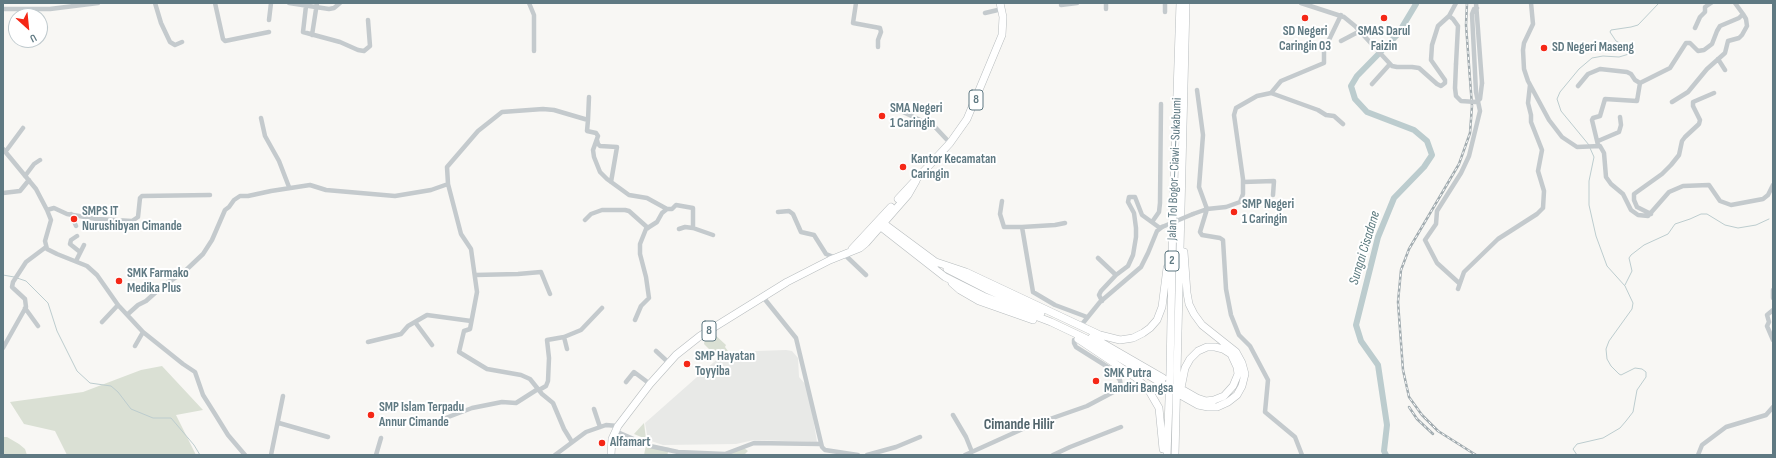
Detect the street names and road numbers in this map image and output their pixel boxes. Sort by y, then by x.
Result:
road number: 8 [969,90,983,110]
street label: Jalan Tol Bogor–Ciawi–Sukabumi [1165,97,1185,241]
road number: 2 [1165,251,1179,271]
road number: 8 [702,321,716,341]

